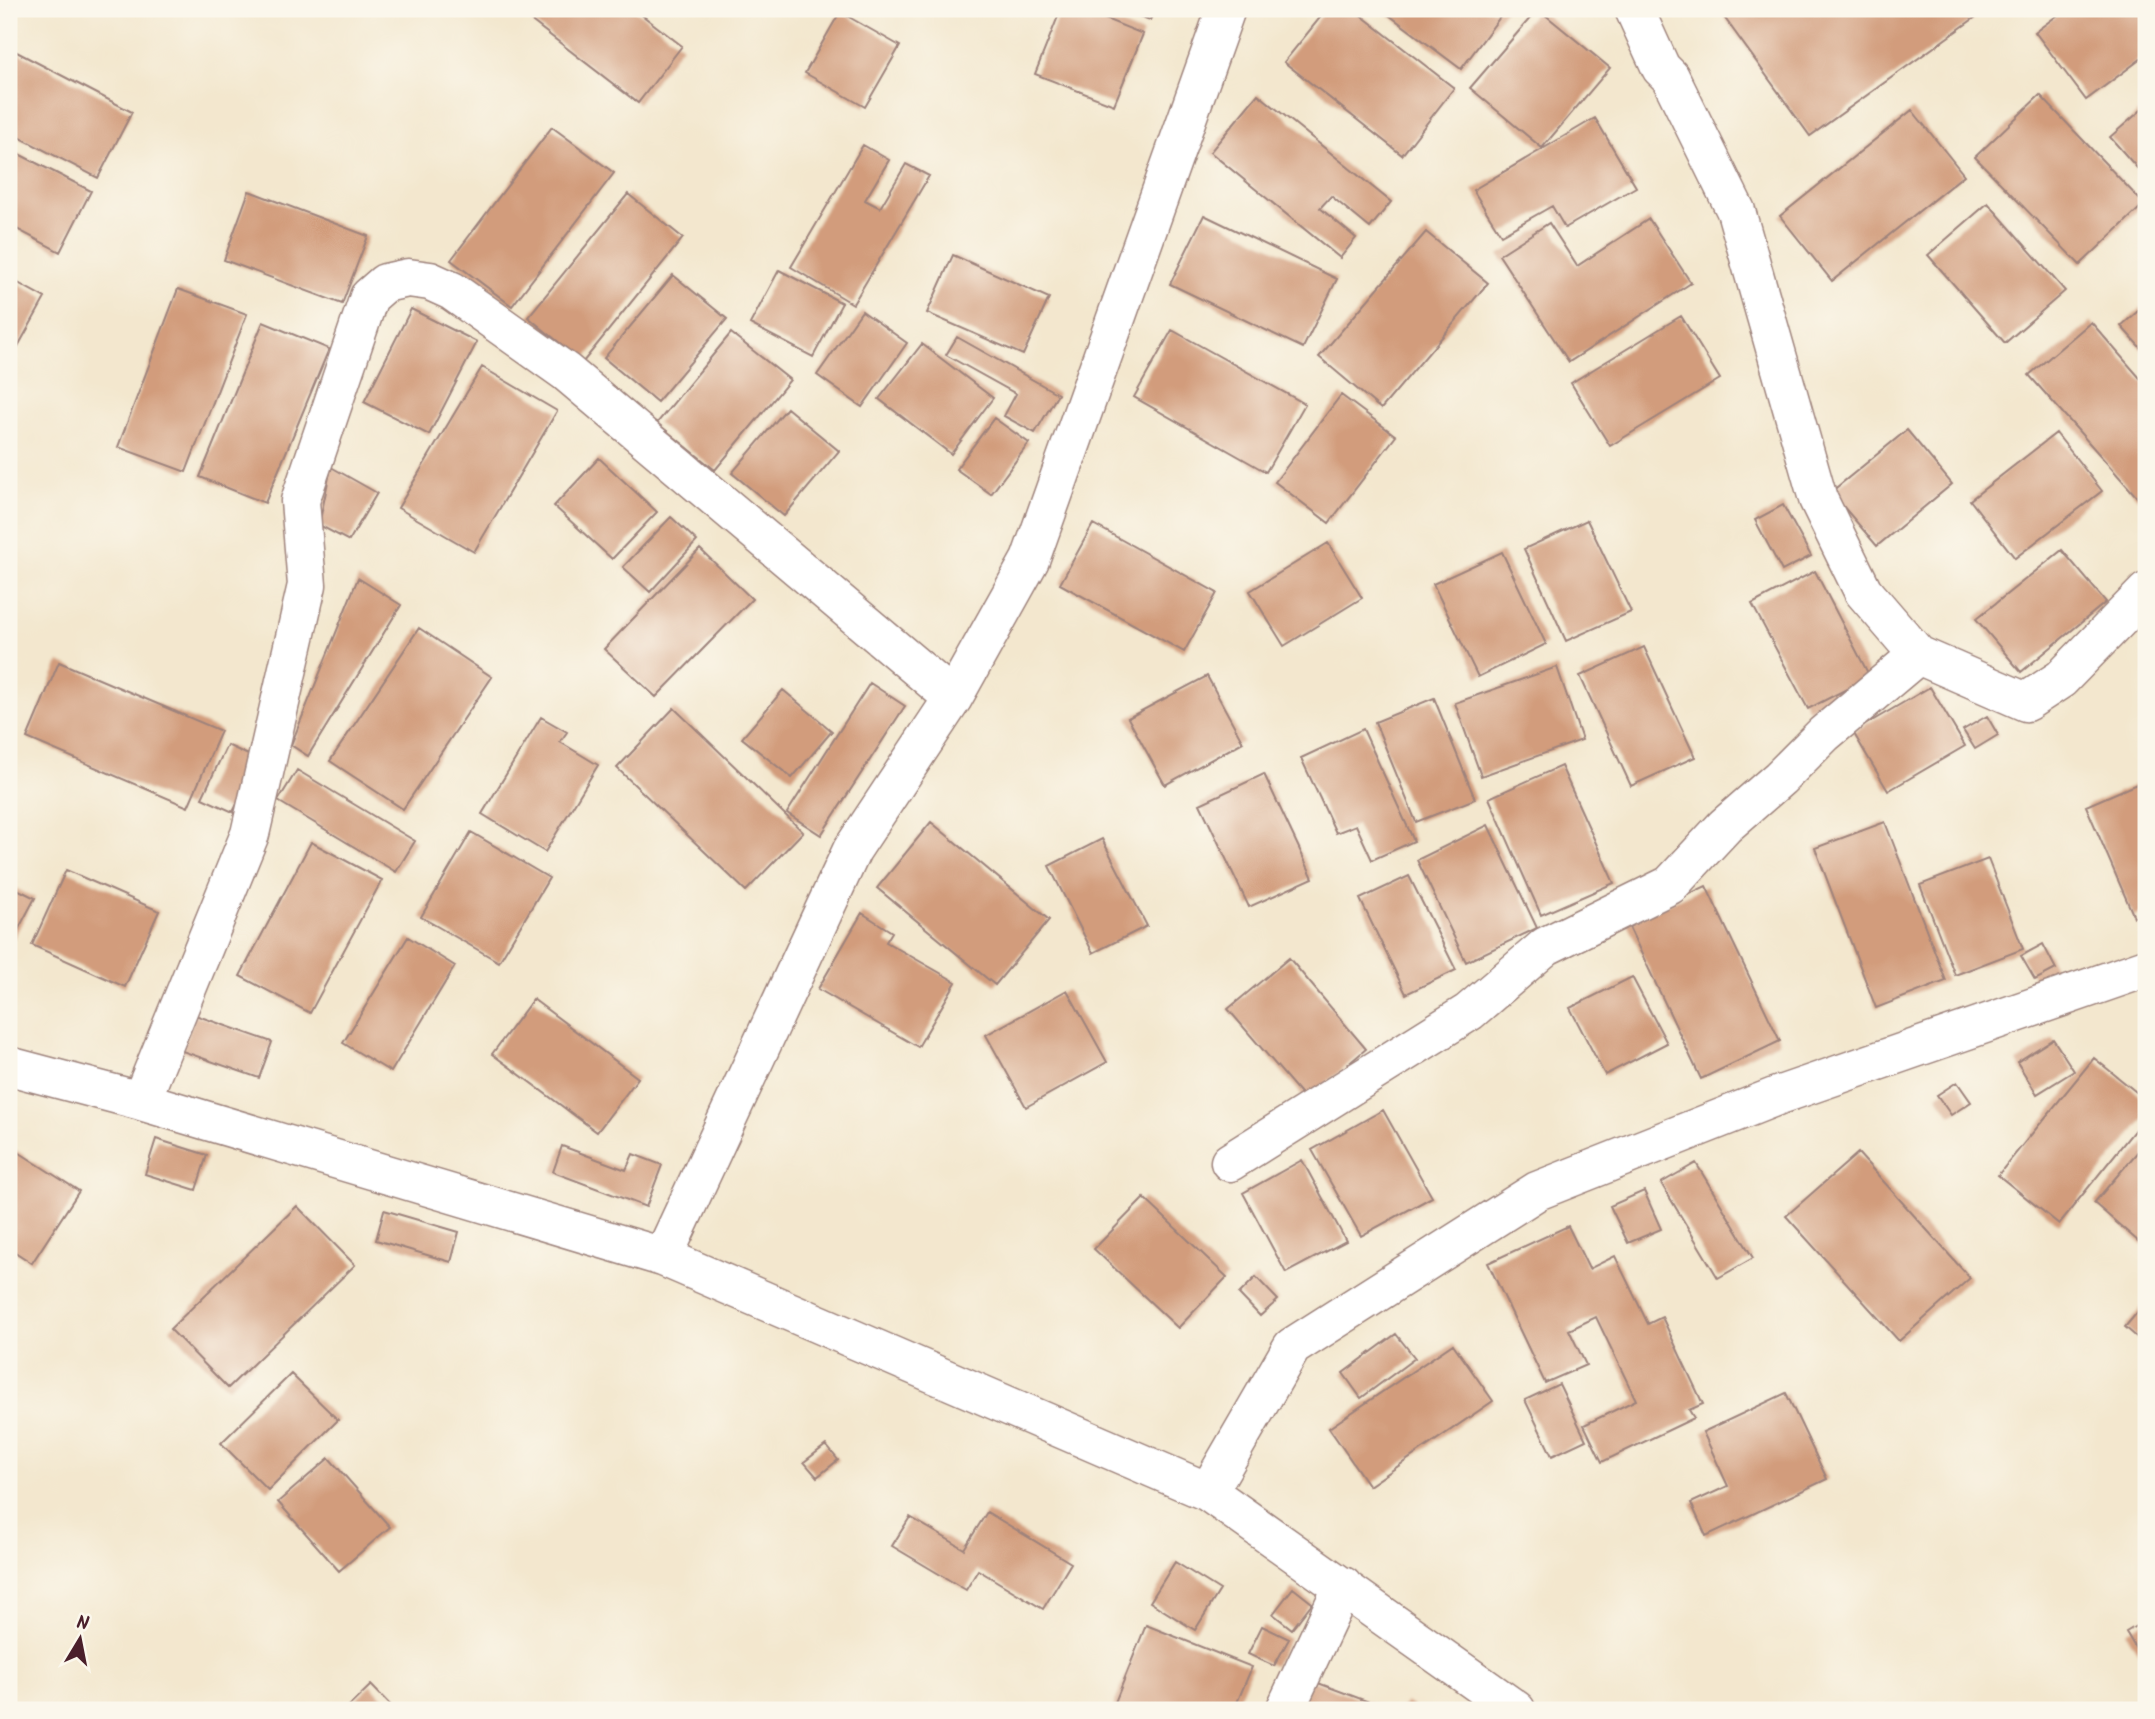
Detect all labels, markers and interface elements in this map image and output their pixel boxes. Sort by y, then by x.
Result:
north arrow [46,1604,116,1674]
text: N [74,1608,91,1640]

